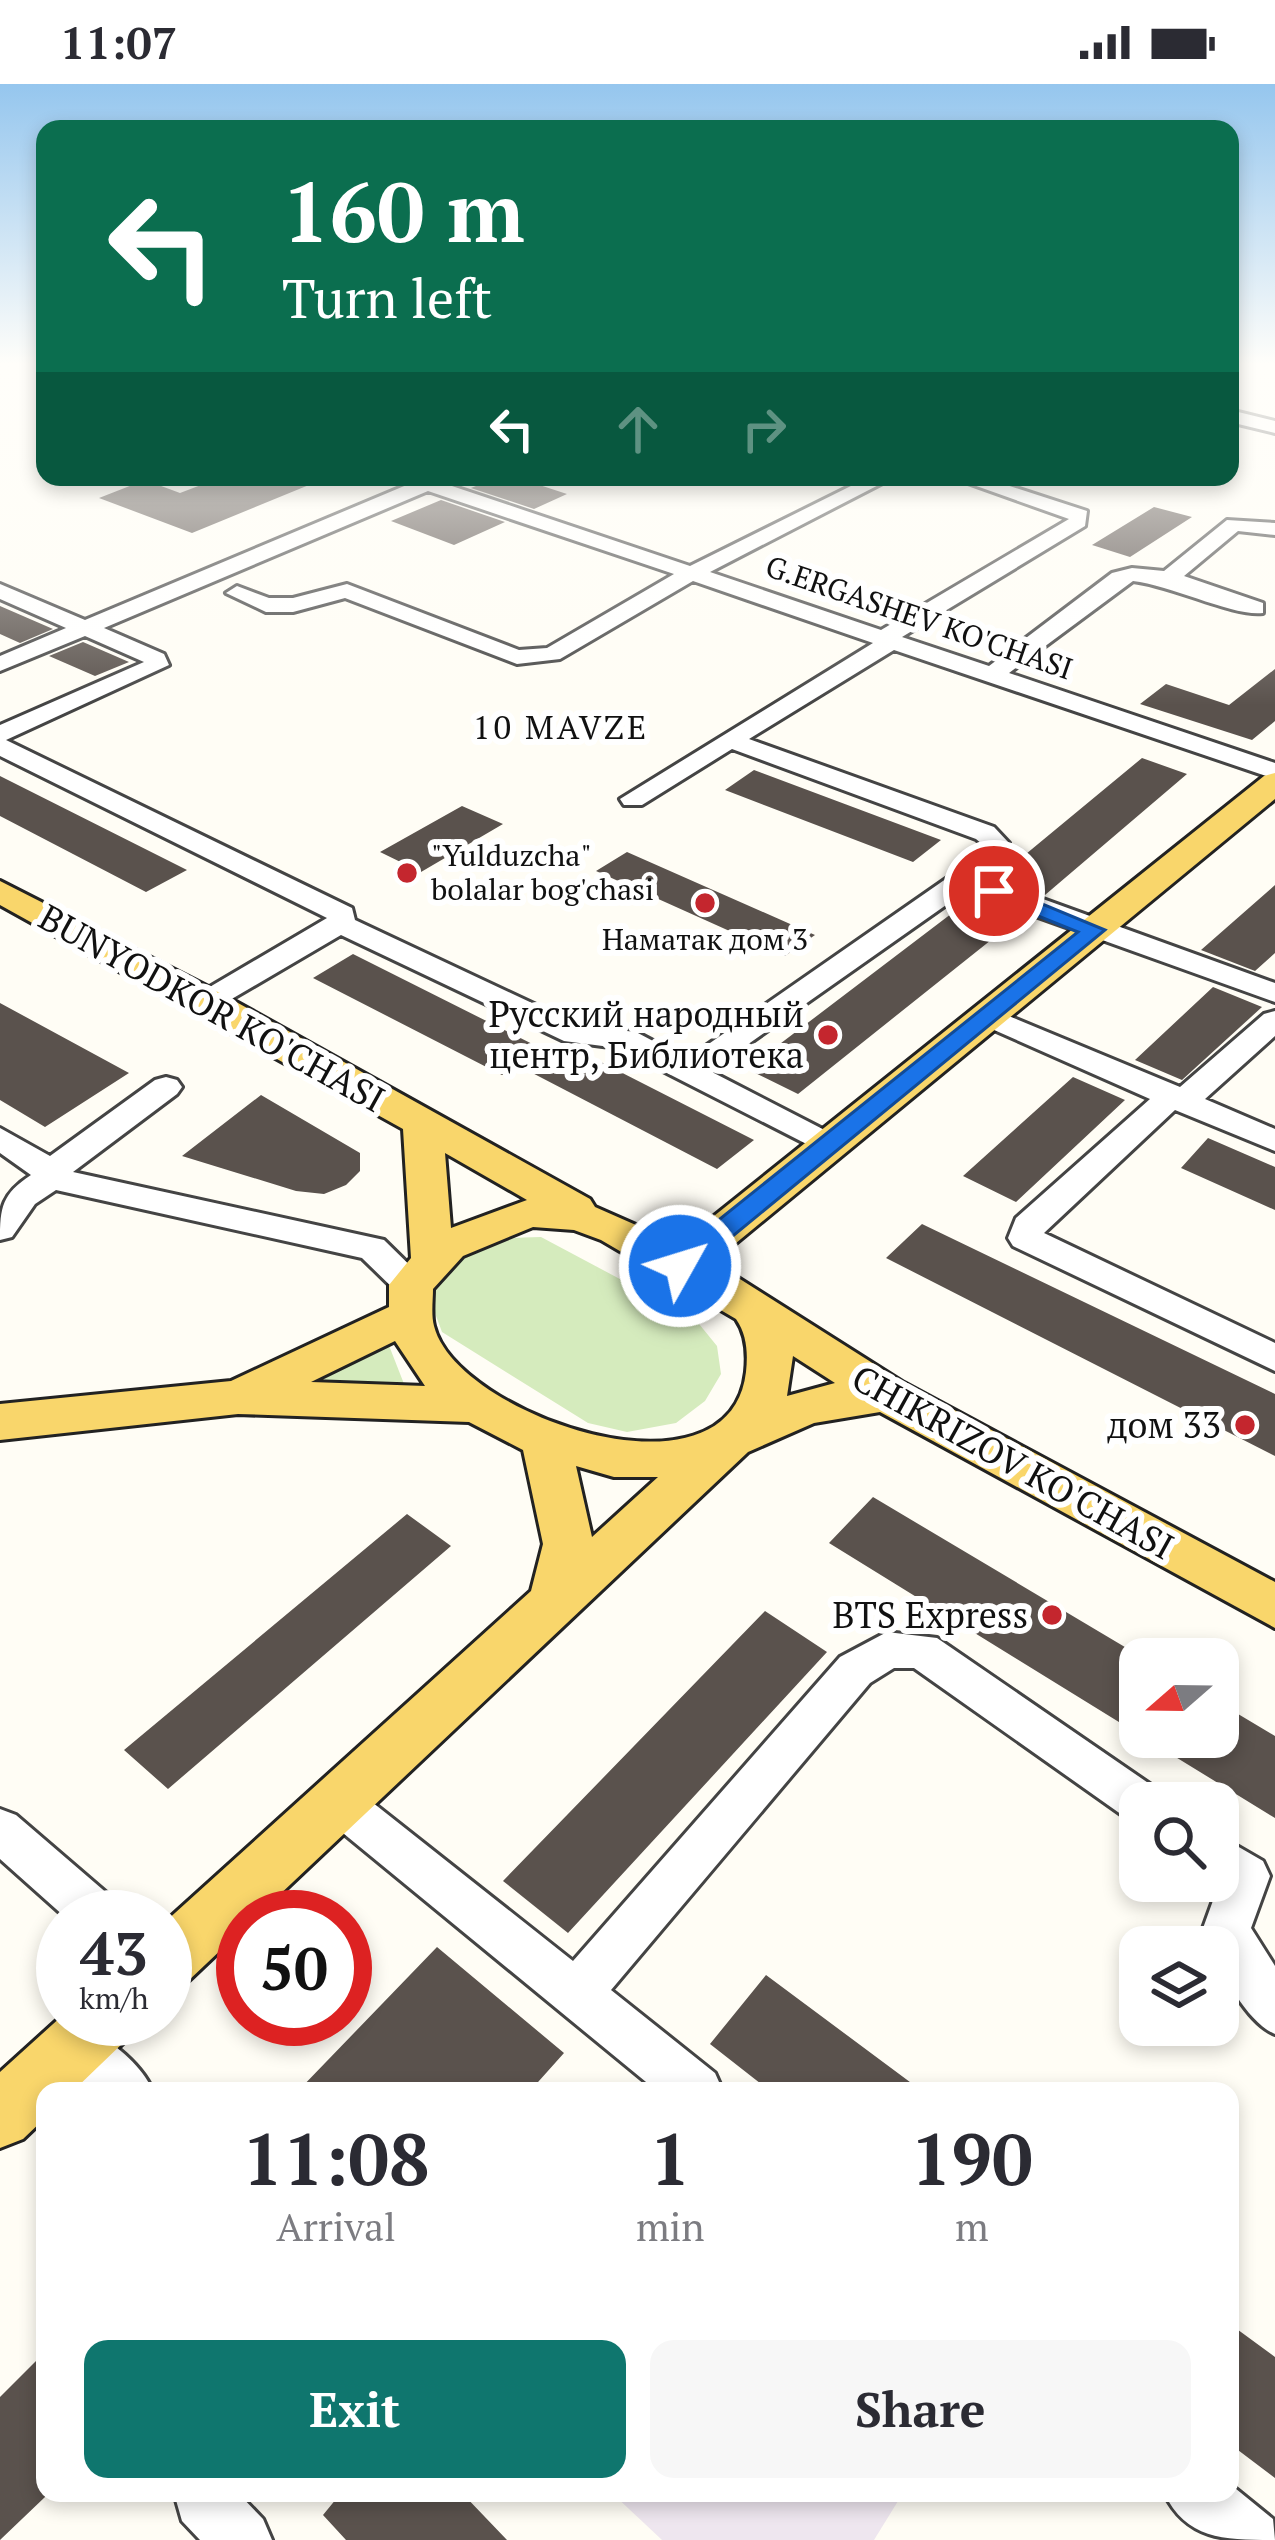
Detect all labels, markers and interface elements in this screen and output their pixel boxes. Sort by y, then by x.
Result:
text: 11:07 [60,12,177,72]
text: 160 m [282,155,525,266]
icon: left [84,168,240,324]
text: Turn left [282,262,492,333]
icon: left [479,396,545,462]
icon: ahead [605,396,671,462]
icon: right [731,396,797,462]
street label: G.ERGASHEV KO'CHASI [760,546,1078,688]
district label: 10 MAVZE [473,705,649,748]
place label: "Yulduzcha" bolalar bog'chasi [431,835,654,909]
pin [943,840,1045,942]
icon: arrive [961,858,1027,924]
marker: "Yulduzcha" bolalar bog'chasi [394,860,420,886]
marker: Наматак дом 3 [692,890,718,916]
street label: BUNYODKOR KO'CHASI [31,893,393,1122]
place label: Наматак дом 3 [602,919,808,959]
place label: Русский народный центр, Библиотека [488,990,804,1078]
marker: Русский народный центр, Библиотека [815,1022,841,1048]
position arrow [617,1203,743,1329]
street label: CHIKRIZOV KO'CHASI [844,1354,1182,1569]
place label: дом 33 [1107,1401,1221,1448]
marker: дом 33 [1232,1412,1258,1438]
place label: BTS Express [832,1591,1028,1638]
marker: BTS Express [1039,1602,1065,1628]
north arrow [1119,1638,1239,1758]
map controls [1119,1638,1239,2046]
button: search [1119,1782,1239,1902]
speed limit sign: 50 [216,1890,372,2046]
text: 43 [80,1913,148,1992]
button: layers [1119,1926,1239,2046]
text: km/h [79,1978,149,2018]
text: 11:08 [242,2110,430,2206]
text: 1 [650,2110,691,2206]
text: 190 [911,2110,1033,2206]
text: Arrival [276,2200,396,2252]
text: min [636,2200,704,2252]
text: m [955,2200,989,2252]
button: Exit [84,2340,626,2478]
button: Share [650,2340,1191,2478]

